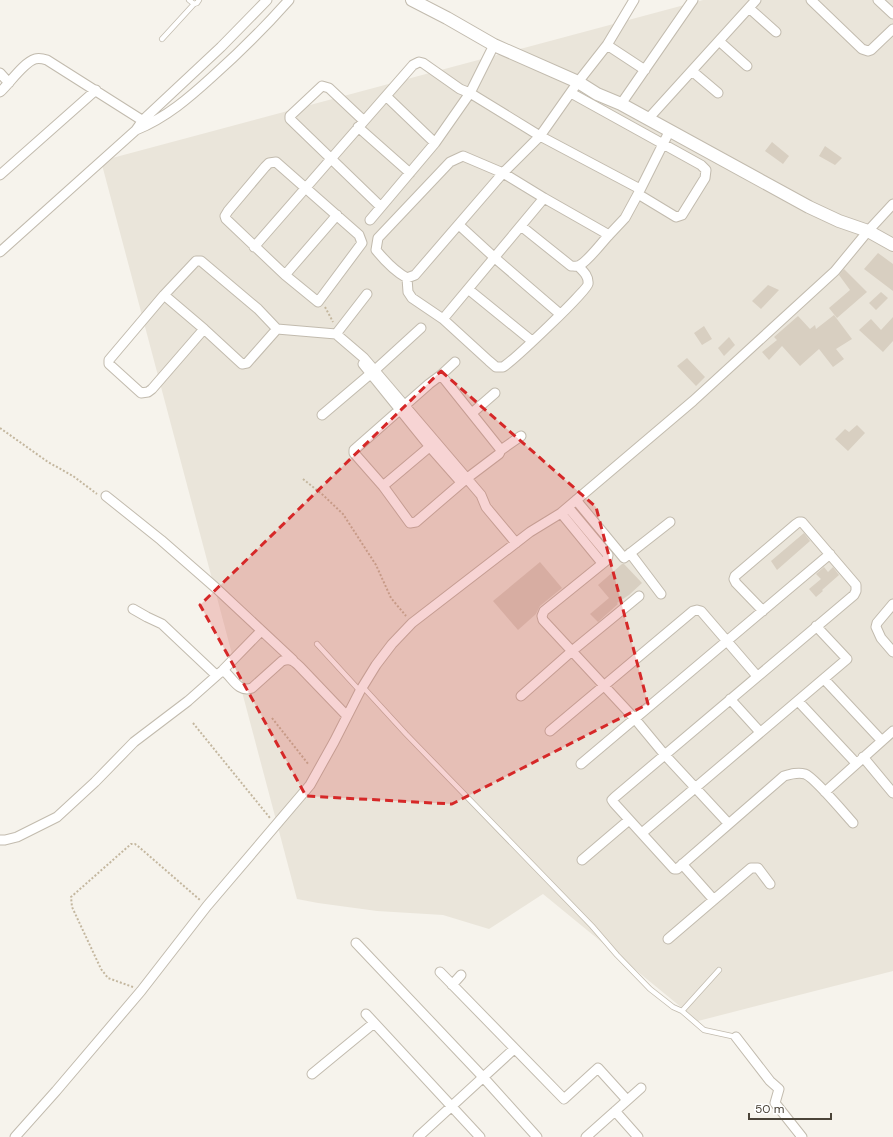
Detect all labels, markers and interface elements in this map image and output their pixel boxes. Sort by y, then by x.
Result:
scale bar [749,1095,831,1121]
text: 50 m [755,1101,784,1117]

